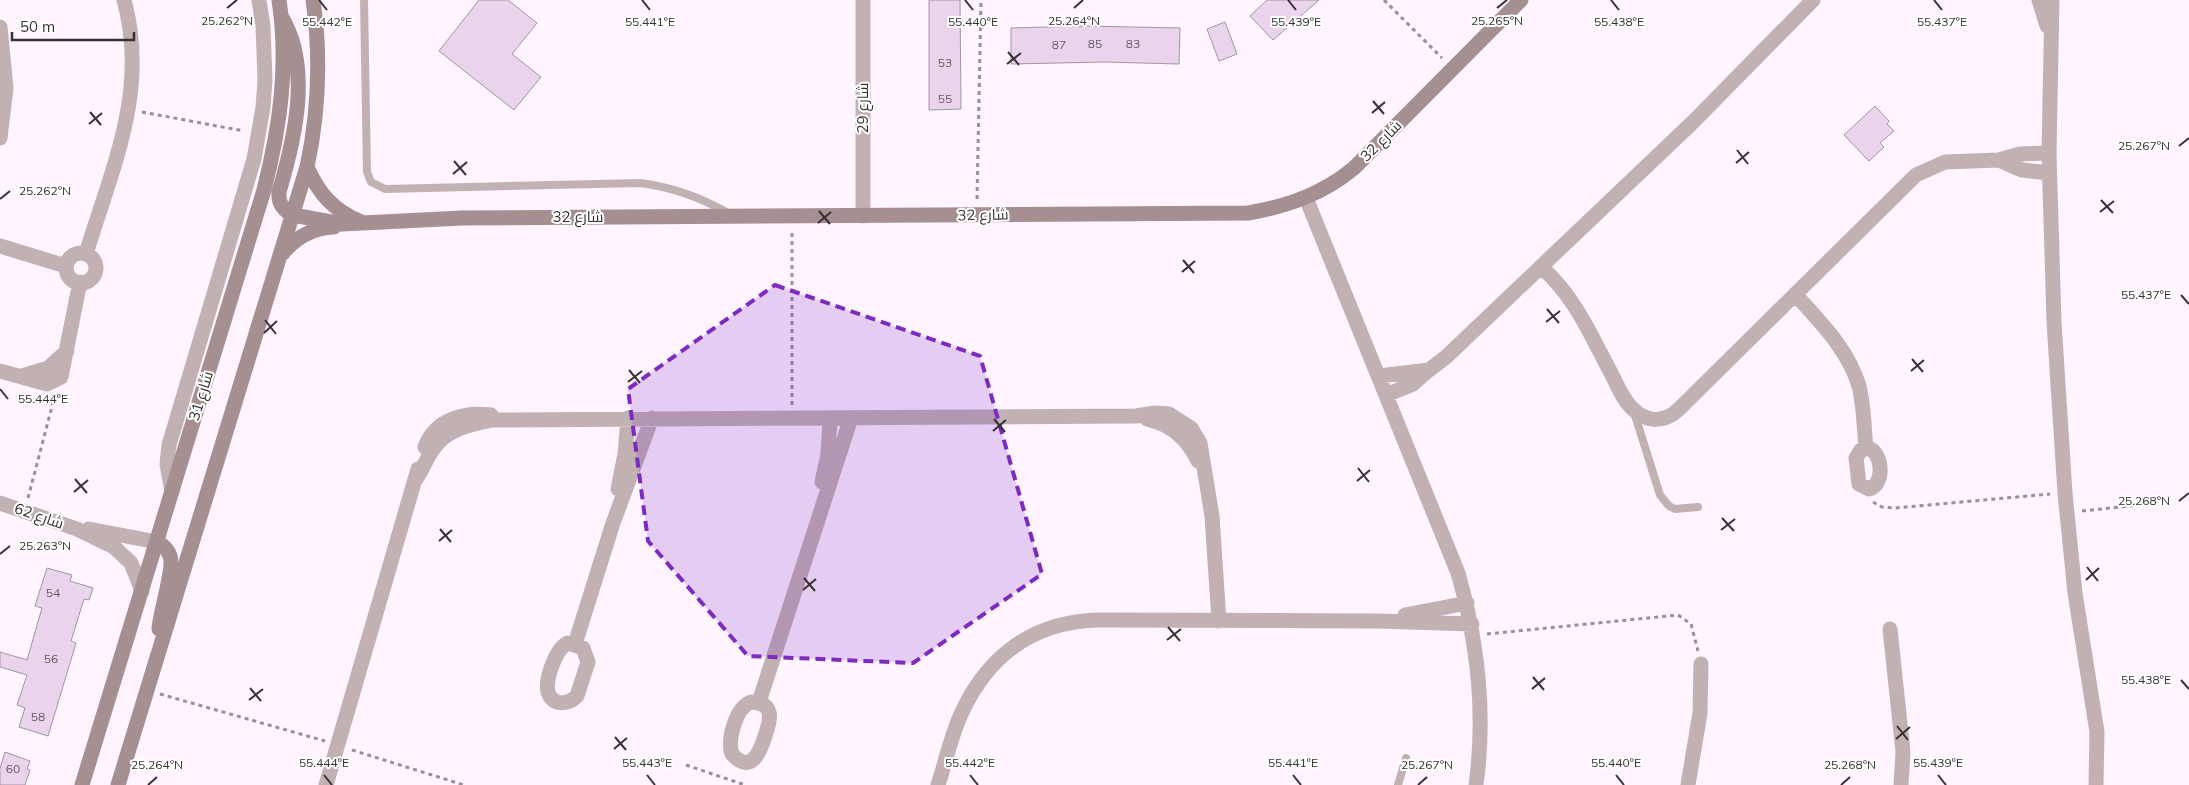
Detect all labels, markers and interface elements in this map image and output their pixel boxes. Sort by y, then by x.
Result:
scale bar [12,10,135,42]
text: 25.262°N [201,13,253,28]
text: 25.264°N [1048,13,1100,28]
text: 25.265°N [1471,13,1523,28]
text: 55.442°E [302,14,352,29]
text: 55.441°E [625,14,675,29]
text: 55.440°E [948,14,998,29]
text: 55.439°E [1271,14,1321,29]
text: 55.438°E [1594,14,1644,29]
text: 55.437°E [1917,14,1967,29]
text: 50 m [20,17,55,36]
house number: 85 [1088,36,1102,51]
house number: 83 [1126,36,1140,51]
house number: 87 [1052,37,1066,52]
house number: 53 [938,55,952,70]
street label: شارع 29 [853,83,874,134]
house number: 55 [938,91,952,106]
street label: شارع 32 [1356,116,1407,167]
text: 25.267°N [2118,138,2170,153]
text: 25.262°N [19,183,71,198]
street label: شارع 32 [957,205,1009,226]
street label: شارع 32 [553,207,604,228]
text: 55.437°E [2121,287,2171,302]
street label: شارع 31 [184,369,219,424]
text: 55.444°E [18,391,68,406]
text: 25.268°N [2118,493,2170,508]
street label: شارع 62 [11,498,66,535]
text: 25.263°N [19,538,71,553]
house number: 54 [46,585,60,600]
house number: 56 [44,651,58,666]
text: 55.438°E [2121,672,2171,687]
house number: 58 [31,709,45,724]
text: 55.444°E [299,755,349,770]
text: 55.443°E [622,755,672,770]
text: 55.442°E [945,755,995,770]
text: 55.441°E [1268,755,1318,770]
text: 55.440°E [1591,755,1641,770]
text: 55.439°E [1913,755,1963,770]
text: 25.264°N [131,757,183,772]
text: 25.267°N [1401,757,1453,772]
text: 25.268°N [1824,757,1876,772]
house number: 60 [6,761,20,776]

